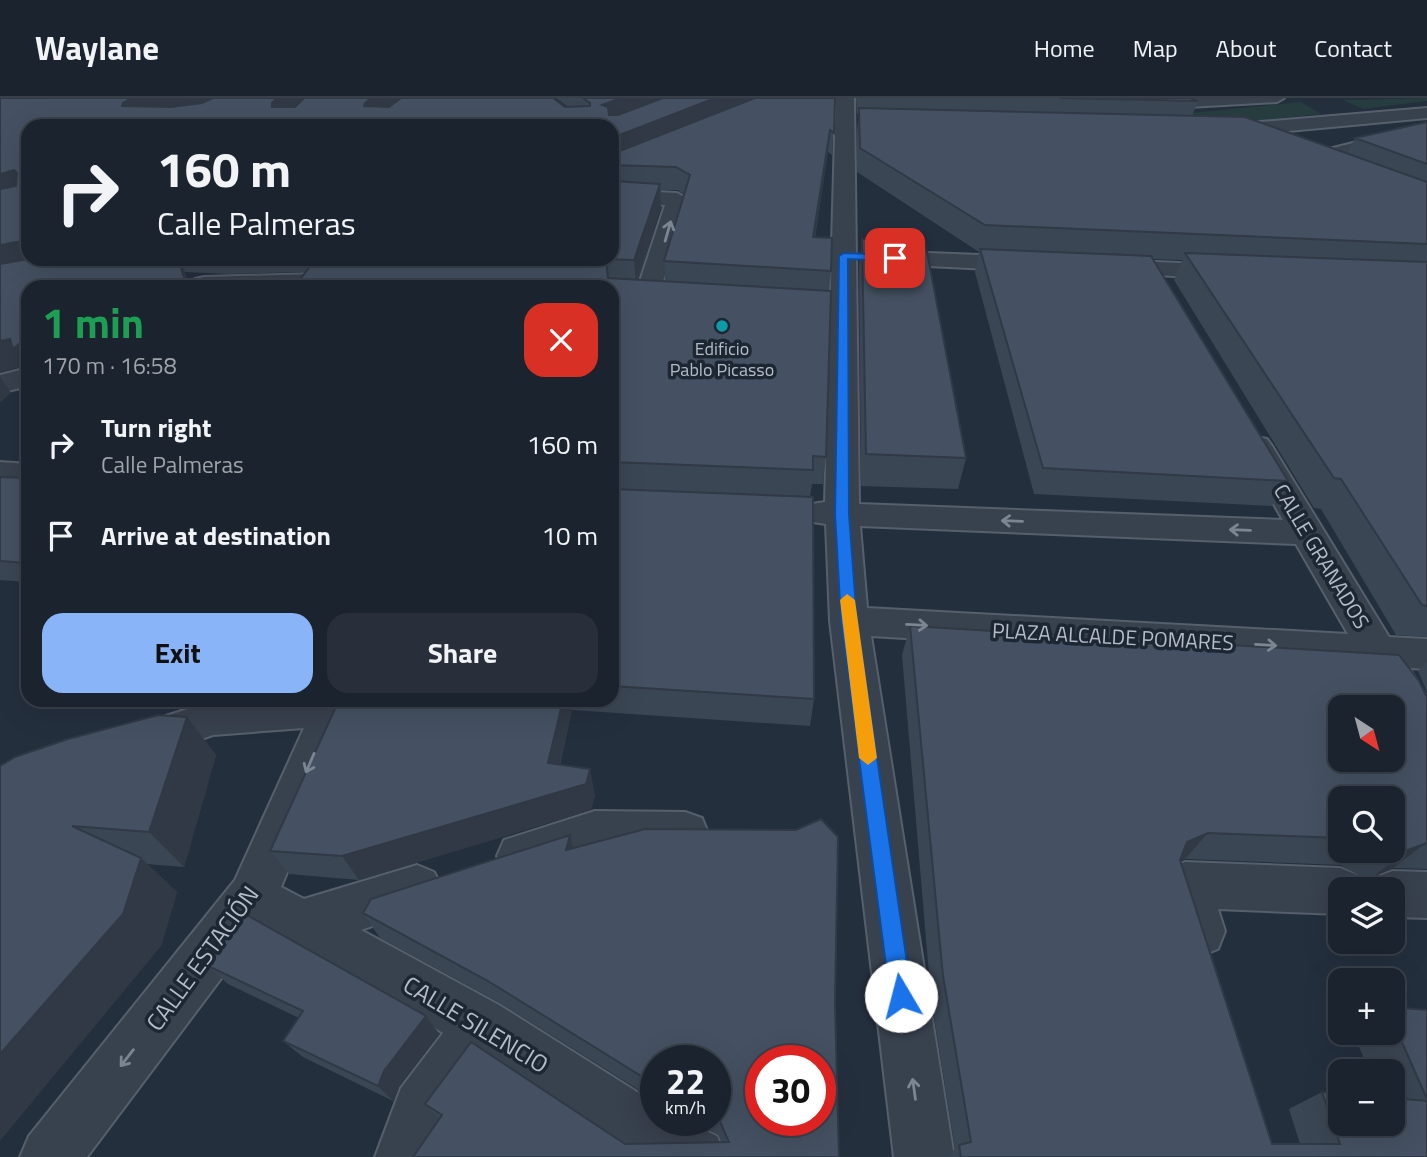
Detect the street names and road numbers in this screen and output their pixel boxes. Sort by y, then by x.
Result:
street label: CALLE GRANADOS [1266,477,1378,635]
street label: PLAZA ALCALDE POMARES [991,614,1235,658]
street label: CALLE ESTACIÓN [137,878,267,1038]
street label: CALLE SILENCIO [397,966,555,1082]

